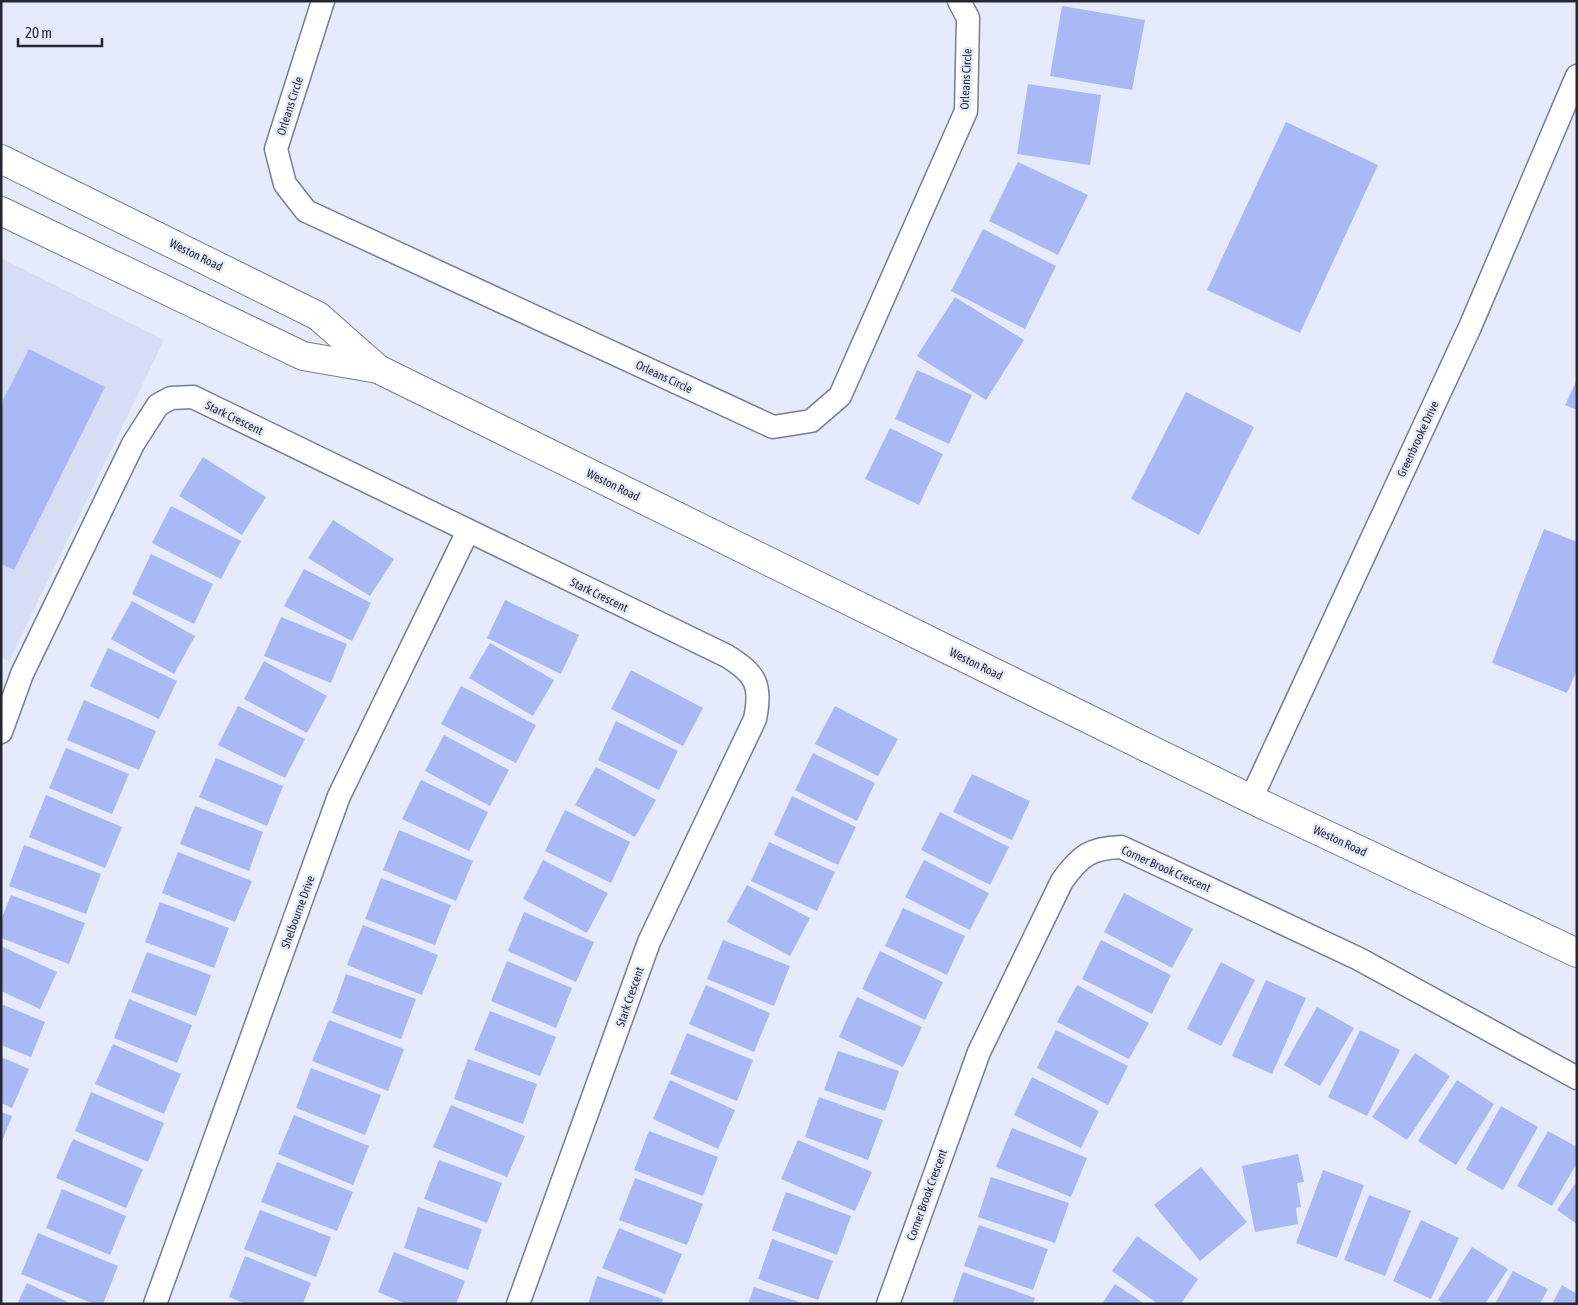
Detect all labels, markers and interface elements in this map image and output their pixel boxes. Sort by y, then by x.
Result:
scale bar [18,15,101,47]
text: 20 m [25,24,52,41]
street label: Orleans Circle [957,48,975,110]
street label: Orleans Circle [274,75,306,137]
street label: Weston Road [167,236,225,274]
street label: Orleans Circle [633,358,695,396]
street label: Stark Crescent [203,398,266,438]
street label: Greenbrooke Drive [1394,399,1442,479]
street label: Weston Road [584,466,642,504]
street label: Stark Crescent [568,575,631,615]
street label: Weston Road [947,645,1005,683]
street label: Weston Road [1311,823,1369,859]
street label: Corner Brook Crescent [1119,843,1213,895]
street label: Shelbourne Drive [278,874,318,950]
street label: Stark Crescent [613,965,647,1029]
street label: Corner Brook Crescent [904,1147,950,1243]

